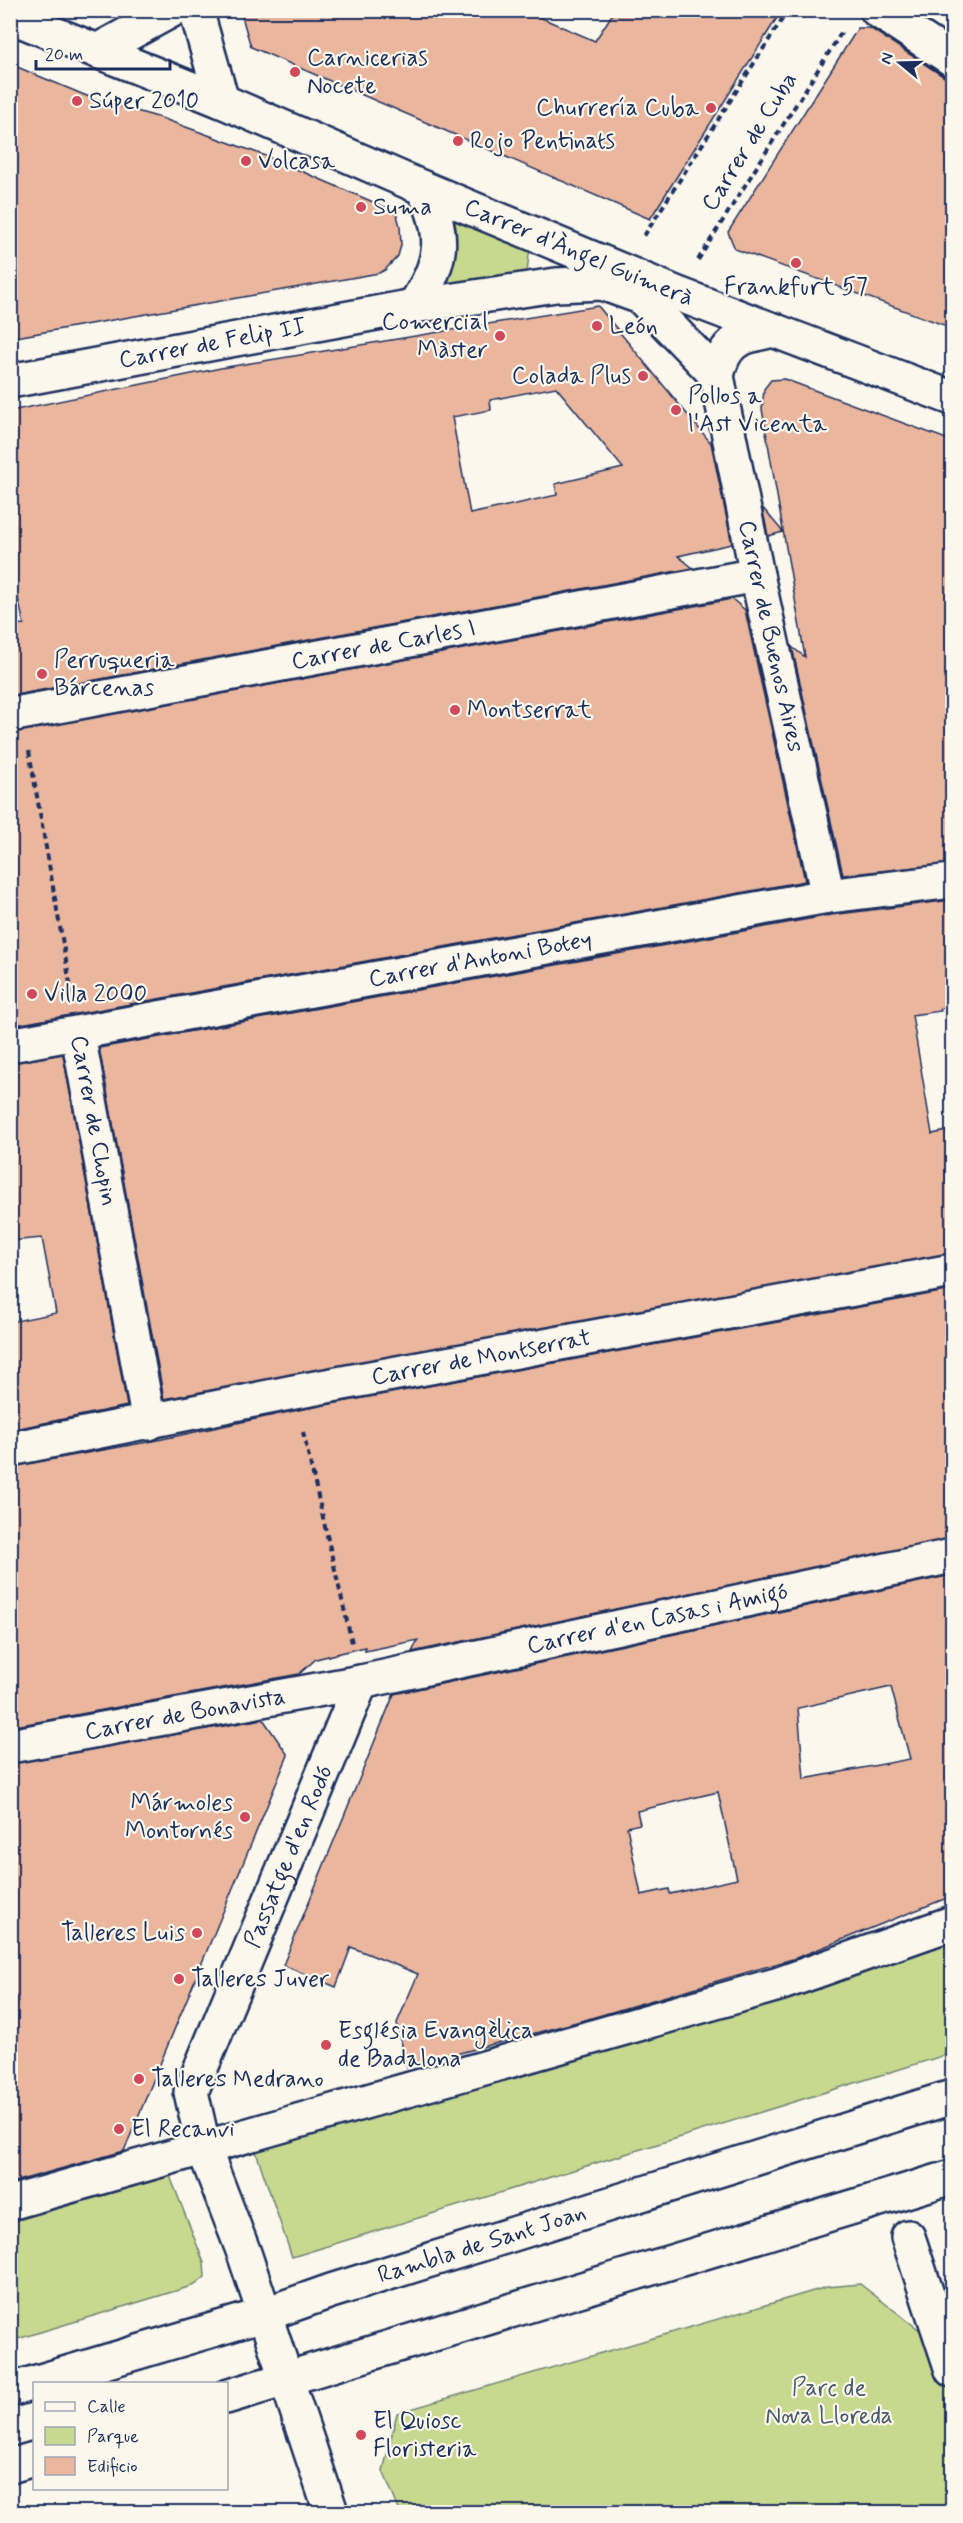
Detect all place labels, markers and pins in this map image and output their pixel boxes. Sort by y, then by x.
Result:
place label: Carnicerias Nocete [307,43,428,102]
marker: Carnicerias Nocete [288,65,302,79]
place label: Súper 2010 [89,86,199,117]
place label: Churrería Cuba [536,93,700,124]
marker: Súper 2010 [70,94,84,108]
marker: Churrería Cuba [704,101,718,115]
place label: Rojo Pentinats [470,126,615,157]
marker: Rojo Pentinats [451,134,465,148]
place label: Volcasa [258,146,335,177]
marker: Volcasa [239,154,253,168]
place label: Suma [373,192,432,223]
marker: Suma [354,200,368,214]
marker: Frankfurt 57 [789,256,803,270]
place label: Frankfurt 57 [724,272,868,303]
place label: Comercial Màster [382,307,488,366]
place label: León [609,311,658,342]
marker: León [590,319,604,333]
marker: Comercial Màster [493,329,507,343]
place label: Colada Plus [512,361,631,392]
marker: Colada Plus [636,369,650,383]
place label: Pollos a l'Ast Vicenta [688,381,828,440]
marker: Pollos a l'Ast Vicenta [669,403,683,417]
place label: Perruqueria Bárcenas [54,645,175,704]
marker: Perruqueria Bárcenas [35,667,49,681]
place label: Montserrat [467,695,592,726]
marker: Montserrat [448,703,462,717]
place label: Villa 2000 [44,979,147,1010]
marker: Villa 2000 [25,987,39,1001]
place label: Mármoles Montornés [125,1788,233,1847]
marker: Mármoles Montornés [238,1810,252,1824]
place label: Talleres Luis [61,1918,185,1949]
marker: Talleres Luis [190,1926,204,1940]
place label: Talleres Juver [191,1964,329,1995]
marker: Talleres Juver [172,1972,186,1986]
place label: Església Evangèlica de Badalona [338,2016,533,2075]
marker: Església Evangèlica de Badalona [319,2038,333,2052]
place label: Talleres Medrano [151,2064,324,2095]
marker: Talleres Medrano [132,2072,146,2086]
place label: El Recanvi [131,2114,235,2145]
marker: El Recanvi [112,2122,126,2136]
place label: El Quiosc Floristeria [373,2406,477,2465]
marker: El Quiosc Floristeria [354,2428,368,2442]

